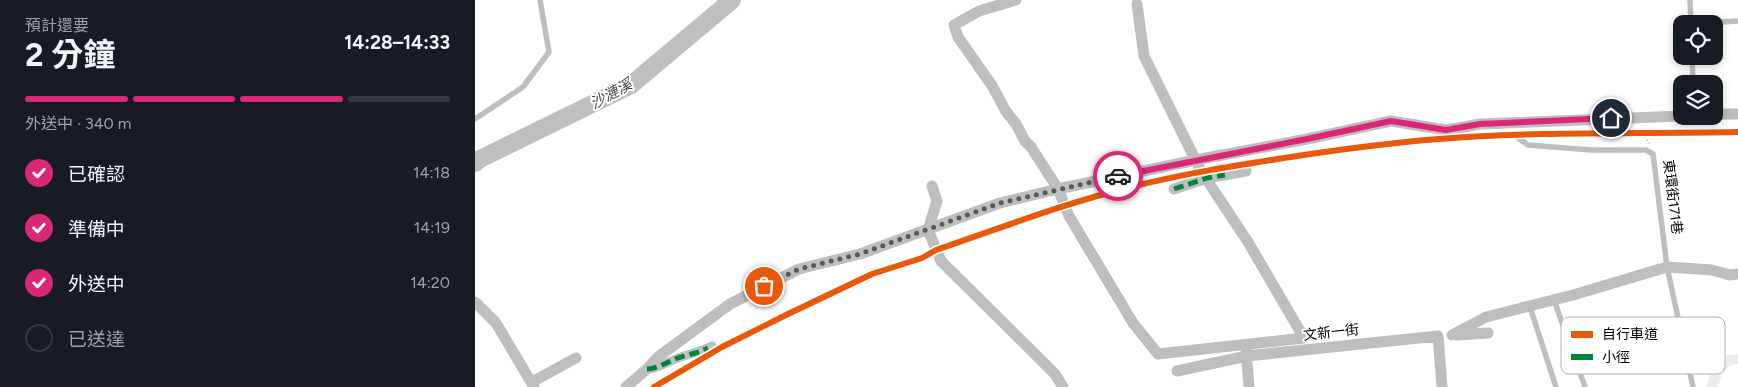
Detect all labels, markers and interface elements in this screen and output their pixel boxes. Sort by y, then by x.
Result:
map controls [1673,15,1723,125]
button: locate [1673,15,1723,65]
text: 預計還要 [25,16,89,35]
text: 14:28–14:33 [344,31,450,54]
text: 2 分鐘 [25,36,115,74]
water label: 沙漣溪 [587,74,637,113]
button: layers [1673,75,1723,125]
pin [1590,97,1632,139]
icon: home [1597,104,1625,132]
text: 外送中 · 340 m [25,114,131,133]
courier [1093,151,1143,201]
icon: check [25,159,53,187]
street label: 東環街171巷 [1659,159,1686,235]
icon: car [1104,162,1132,190]
text: 已確認 [68,163,125,186]
text: 14:18 [413,163,450,182]
icon: check [25,214,53,242]
text: 準備中 [68,218,125,241]
text: 14:19 [414,218,450,237]
pin [743,265,785,307]
icon: check [25,269,53,297]
icon: bag [750,272,778,300]
text: 外送中 [68,273,125,296]
text: 14:20 [410,273,450,292]
legend [1561,317,1725,374]
street label: 文新一街 [1302,321,1360,344]
text: 自行車道 [1602,326,1658,343]
text: 已送達 [68,328,125,351]
text: 小徑 [1602,349,1630,366]

